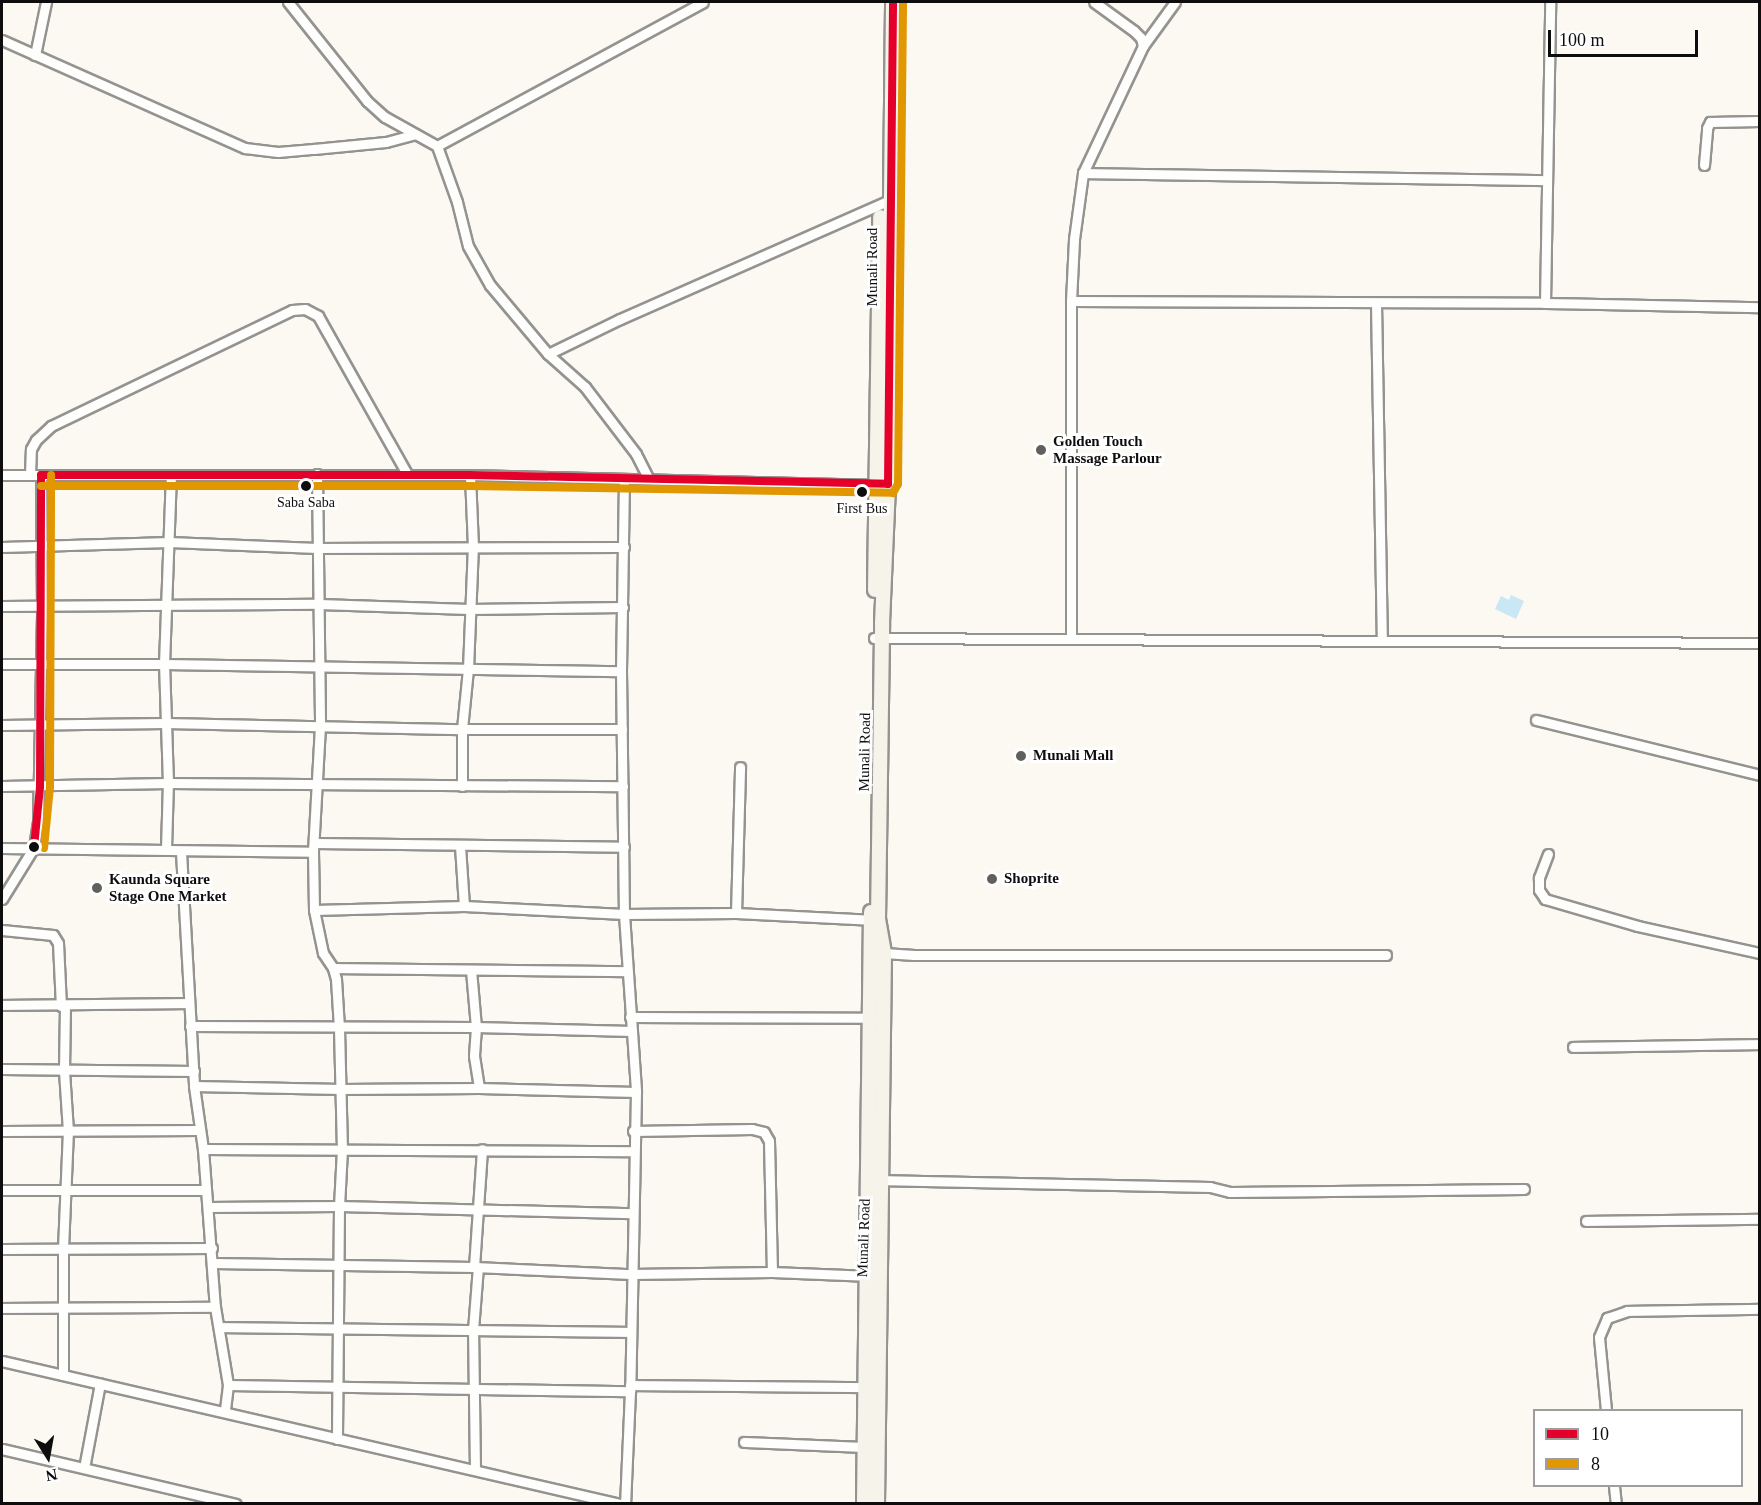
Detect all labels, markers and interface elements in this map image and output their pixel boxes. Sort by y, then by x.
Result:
scale bar [1551,18,1701,56]
text: 100 m [1559,30,1605,50]
street label: Munali Road [864,228,882,306]
place label: Golden Touch Massage Parlour [1053,432,1162,467]
marker: Golden Touch Massage Parlour [1034,443,1048,457]
marker: Saba Saba [300,480,312,492]
marker: First Bus [856,486,868,498]
place label: Saba Saba [277,495,335,511]
place label: First Bus [837,501,887,517]
street label: Munali Road [855,712,875,792]
place label: Munali Mall [1033,747,1113,765]
marker: Munali Mall [1014,749,1028,763]
unlabelled marker [28,841,40,853]
place label: Kaunda Square Stage One Market [109,870,226,905]
place label: Shoprite [1004,870,1059,888]
marker: Shoprite [985,872,999,886]
marker: Kaunda Square Stage One Market [90,881,104,895]
street label: Munali Road [854,1198,874,1278]
legend [1533,1409,1743,1487]
text: 10 [1591,1424,1609,1444]
north arrow [18,1427,78,1487]
text: 8 [1591,1454,1600,1474]
text: N [44,1466,59,1485]

